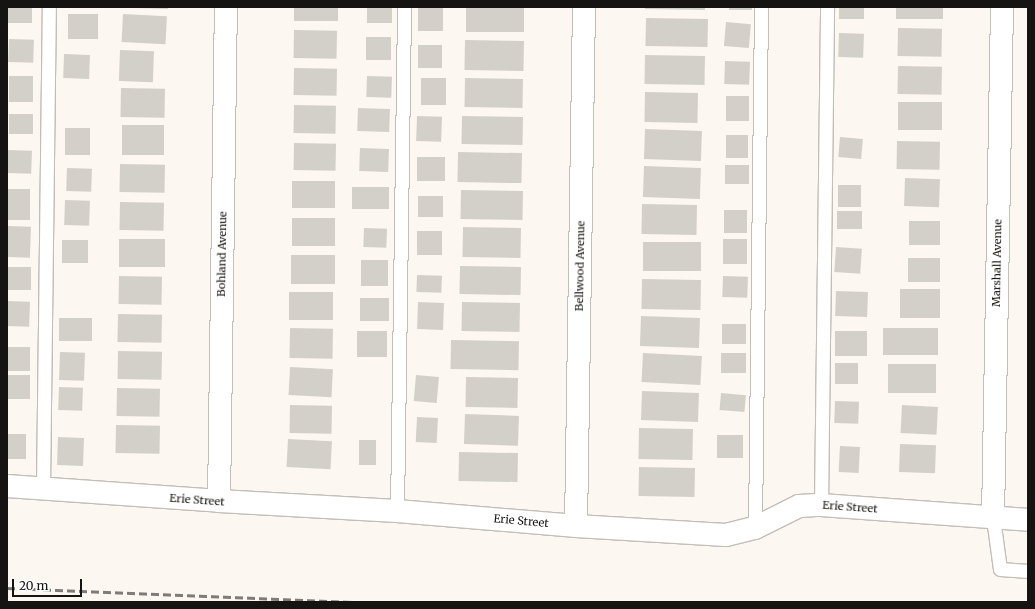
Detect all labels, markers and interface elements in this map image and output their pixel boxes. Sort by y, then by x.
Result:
street label: Bohland Avenue [215,211,229,297]
street label: Marshall Avenue [990,219,1004,307]
street label: Bellwood Avenue [573,221,587,311]
street label: Erie Street [169,491,225,509]
street label: Erie Street [822,498,878,516]
street label: Erie Street [493,512,549,530]
scale bar [14,571,84,597]
text: 20 m [19,578,48,593]

